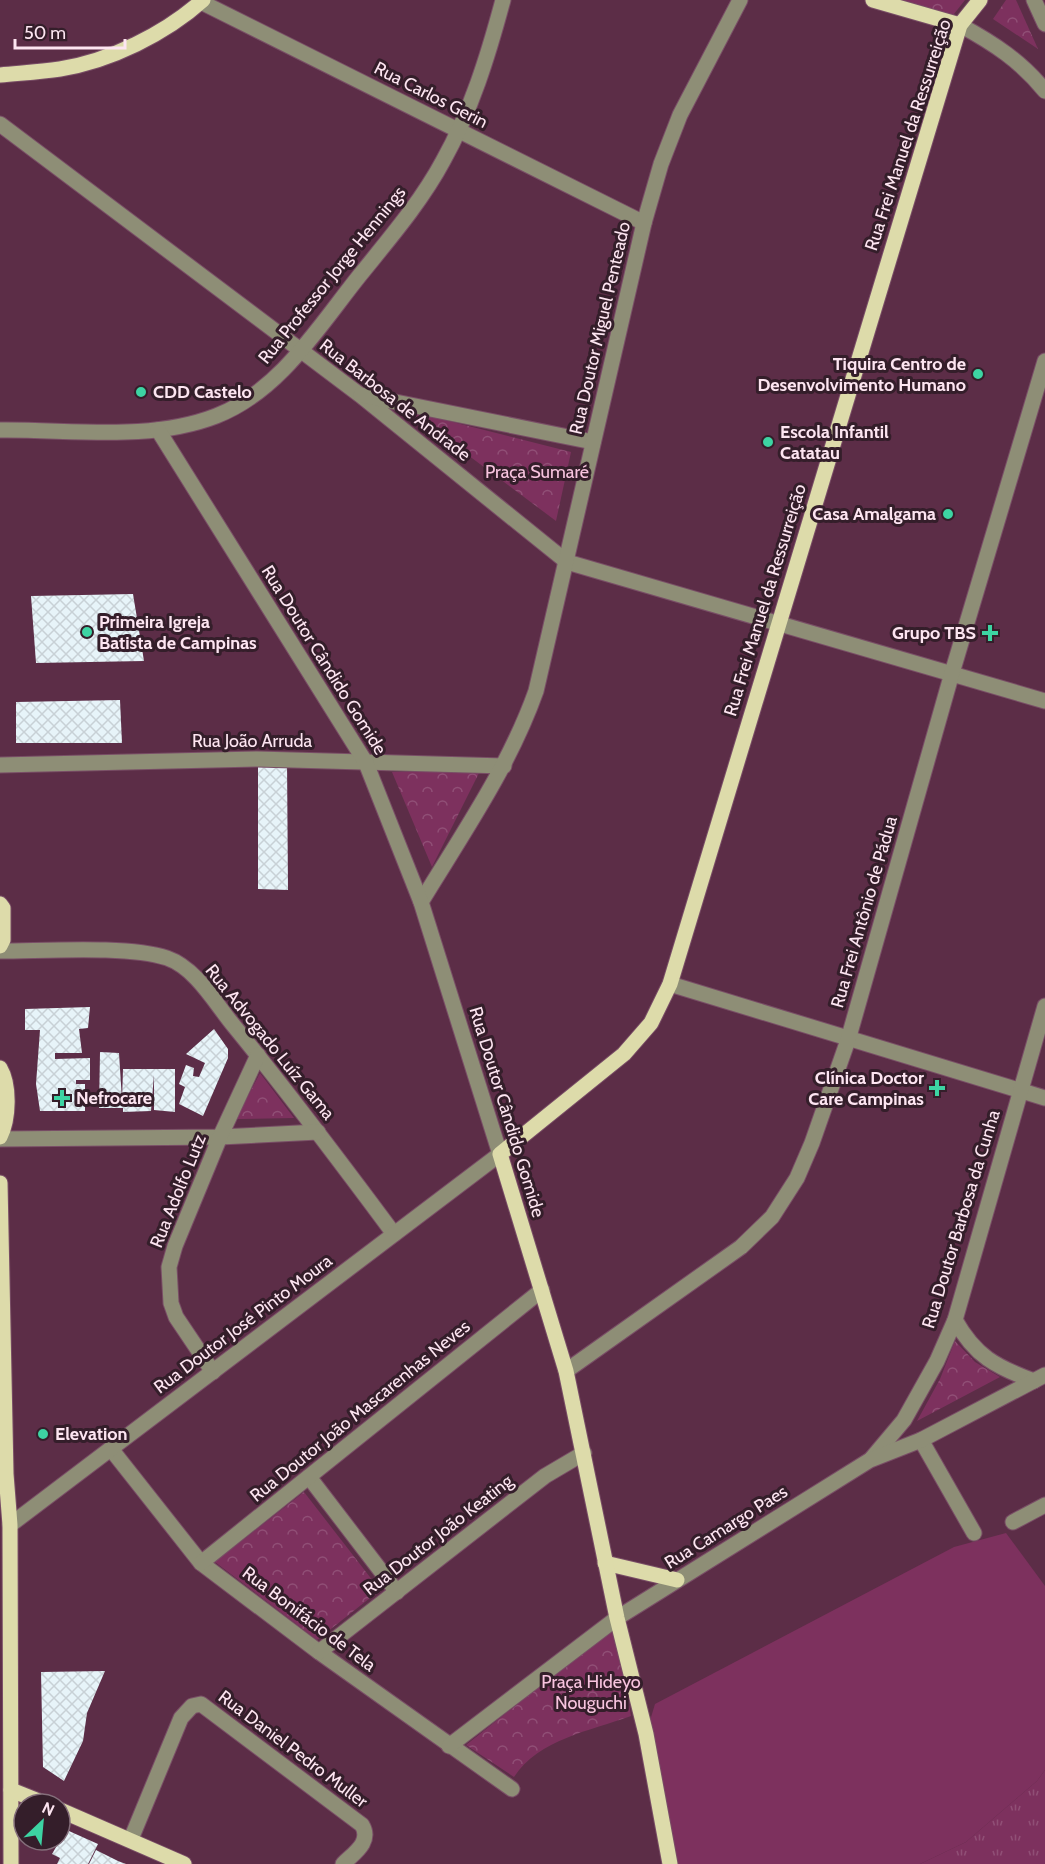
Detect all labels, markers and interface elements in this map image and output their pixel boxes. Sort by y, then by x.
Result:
scale bar [15,12,124,50]
street label: Rua Frei Manuel da Ressurreição [860,17,956,253]
text: 50 m [24,22,66,44]
street label: Rua Carlos Gerin [371,57,491,133]
street label: Rua Professor Jorge Hennings [254,182,410,368]
street label: Rua Doutor Miguel Penteado [565,219,635,437]
street label: Rua Barbosa de Andrade [315,334,475,466]
place label: Tiquira Centro de Desenvolvimento Humano [757,353,966,396]
marker: Tiquira Centro de Desenvolvimento Humano [971,367,985,381]
place label: CDD Castelo [153,381,252,403]
marker: CDD Castelo [134,385,148,399]
place label: Escola Infantil Catatau [780,421,889,464]
marker: Escola Infantil Catatau [761,435,775,449]
park label: Praça Sumaré [485,461,589,483]
street label: Rua Frei Manuel da Ressurreição [719,481,811,719]
place label: Casa Amalgama [812,503,936,525]
marker: Casa Amalgama [941,507,955,521]
street label: Rua Doutor Cândido Gomide [257,561,391,759]
place label: Primeira Igreja Batista de Campinas [99,611,257,654]
place label: Grupo TBS [892,622,976,644]
marker: Grupo TBS [981,624,999,642]
marker: Primeira Igreja Batista de Campinas [80,625,94,639]
street label: Rua João Arruda [192,730,312,752]
street label: Rua Frei Antônio de Pádua [826,813,902,1011]
street label: Rua Advogado Luíz Gama [201,960,340,1124]
street label: Rua Doutor Cândido Gomide [464,1004,550,1220]
place label: Clínica Doctor Care Campinas [808,1067,924,1110]
marker: Clínica Doctor Care Campinas [928,1079,946,1097]
place label: Nefrocare [76,1087,152,1109]
marker: Nefrocare [53,1089,71,1107]
street label: Rua Doutor Barbosa da Cunha [917,1107,1005,1331]
street label: Rua Adolfo Lutz [145,1131,211,1251]
street label: Rua Doutor José Pinto Moura [150,1250,337,1398]
street label: Rua Doutor João Mascarenhas Neves [246,1315,474,1507]
place label: Elevation [55,1423,127,1445]
marker: Elevation [36,1427,50,1441]
street label: Rua Doutor João Keating [359,1469,518,1600]
street label: Rua Camargo Paes [660,1480,792,1574]
street label: Rua Bonifácio de Tela [238,1562,380,1677]
park label: Praça Hideyo Nouguchi [541,1671,641,1714]
street label: Rua Daniel Pedro Muller [214,1686,372,1813]
north arrow [12,1792,72,1852]
text: N [39,1798,58,1820]

